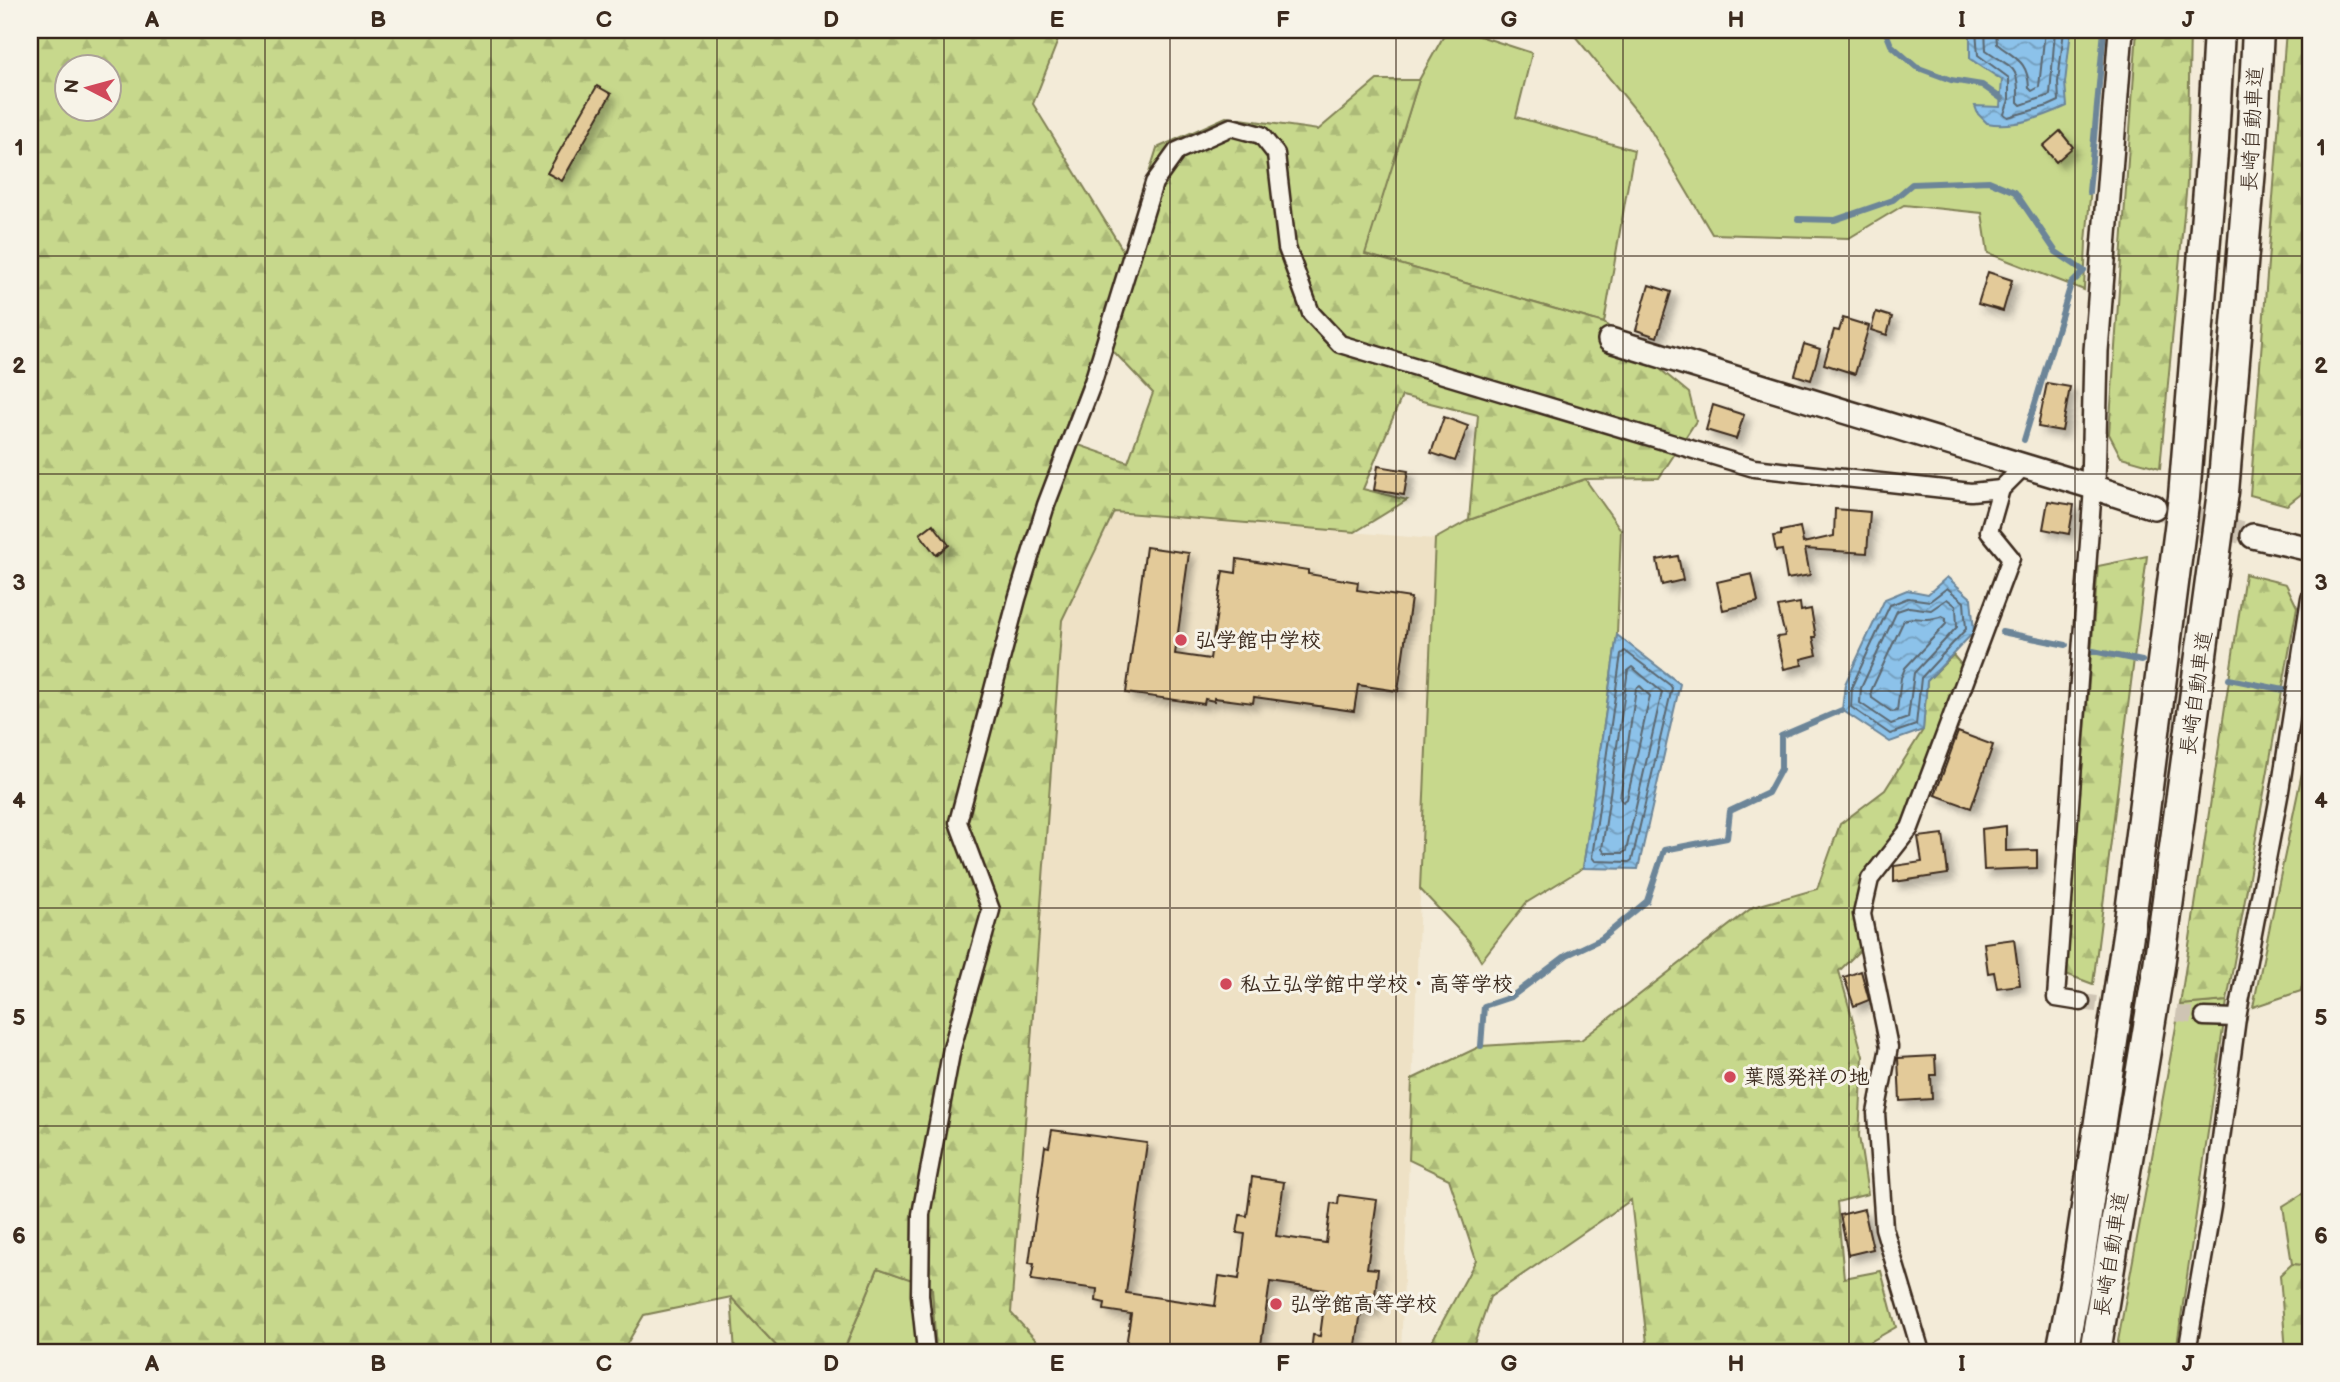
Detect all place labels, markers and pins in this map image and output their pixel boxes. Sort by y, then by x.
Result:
place label: 弘学館中学校 [1195,628,1321,653]
marker: 弘学館中学校 [1173,632,1189,648]
place label: 私立弘学館中学校・高等学校 [1240,972,1513,997]
marker: 私立弘学館中学校・高等学校 [1218,976,1234,992]
place label: 葉隠発祥の地 [1744,1065,1870,1090]
marker: 葉隠発祥の地 [1722,1069,1738,1085]
place label: 弘学館高等学校 [1290,1292,1437,1317]
marker: 弘学館高等学校 [1268,1296,1284,1312]

